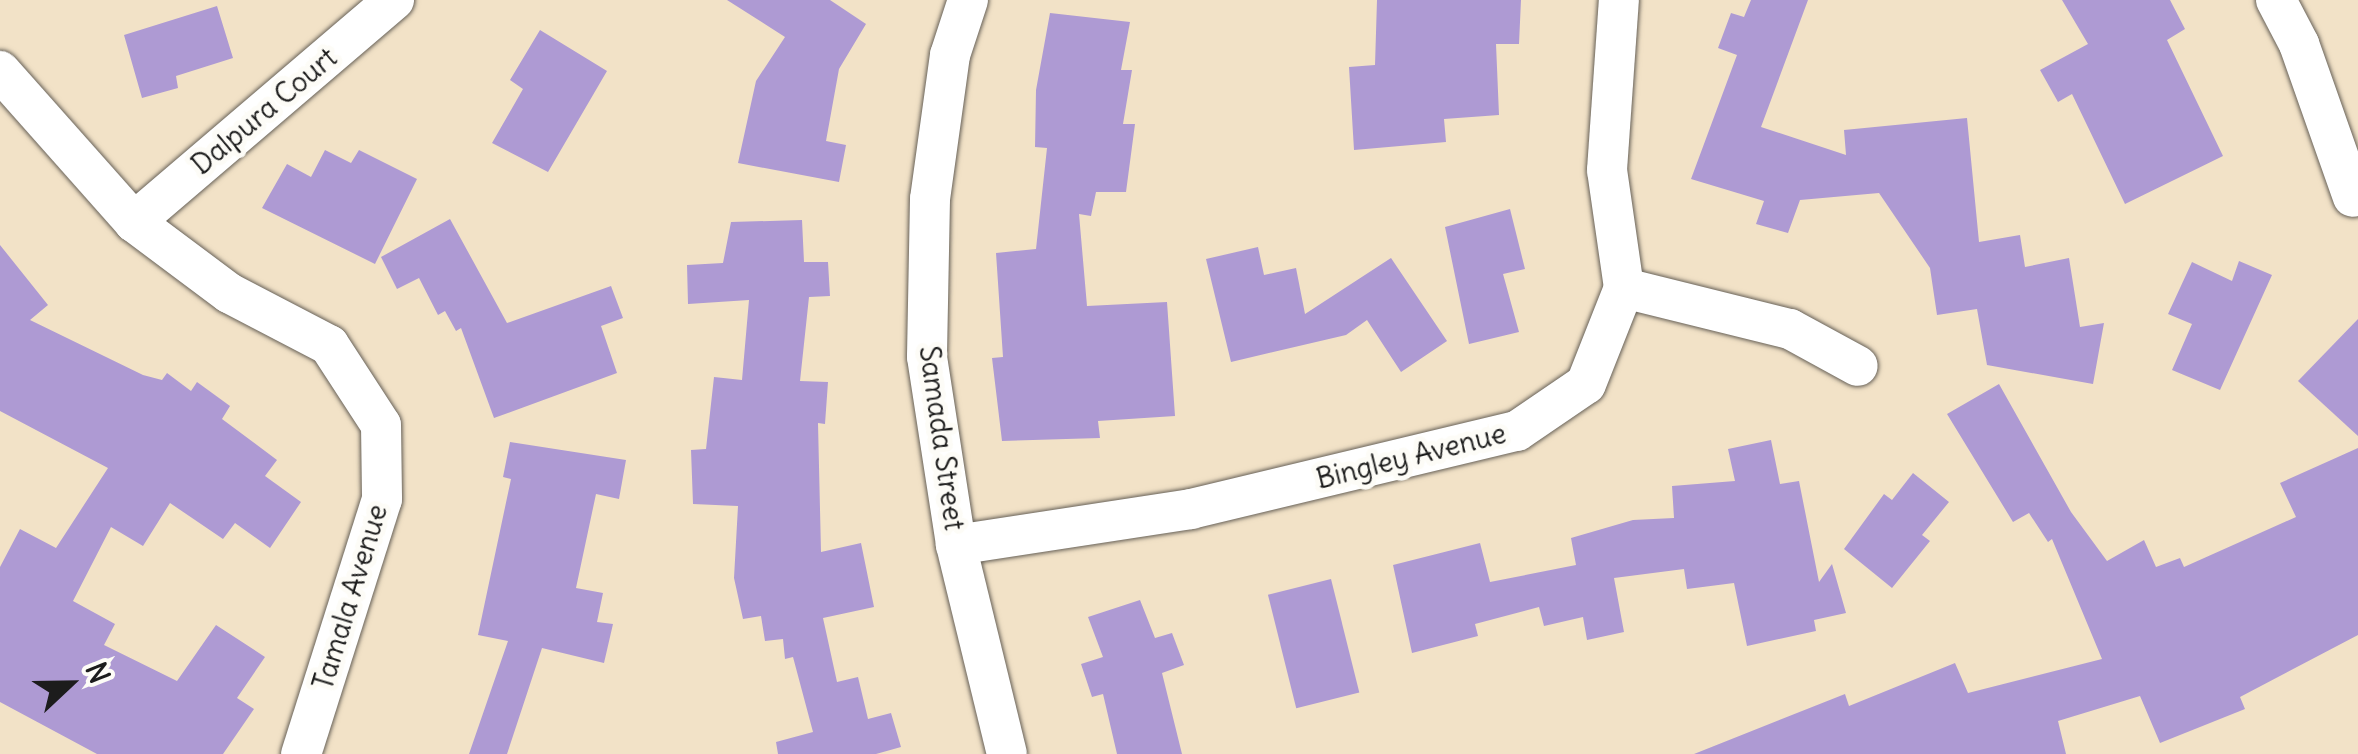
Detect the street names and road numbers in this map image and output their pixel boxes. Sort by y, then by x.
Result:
street label: Dalpura Court [185,41,343,181]
street label: Samada Street [912,344,972,532]
street label: Bingley Avenue [1313,416,1509,496]
street label: Tamala Avenue [306,500,394,694]

